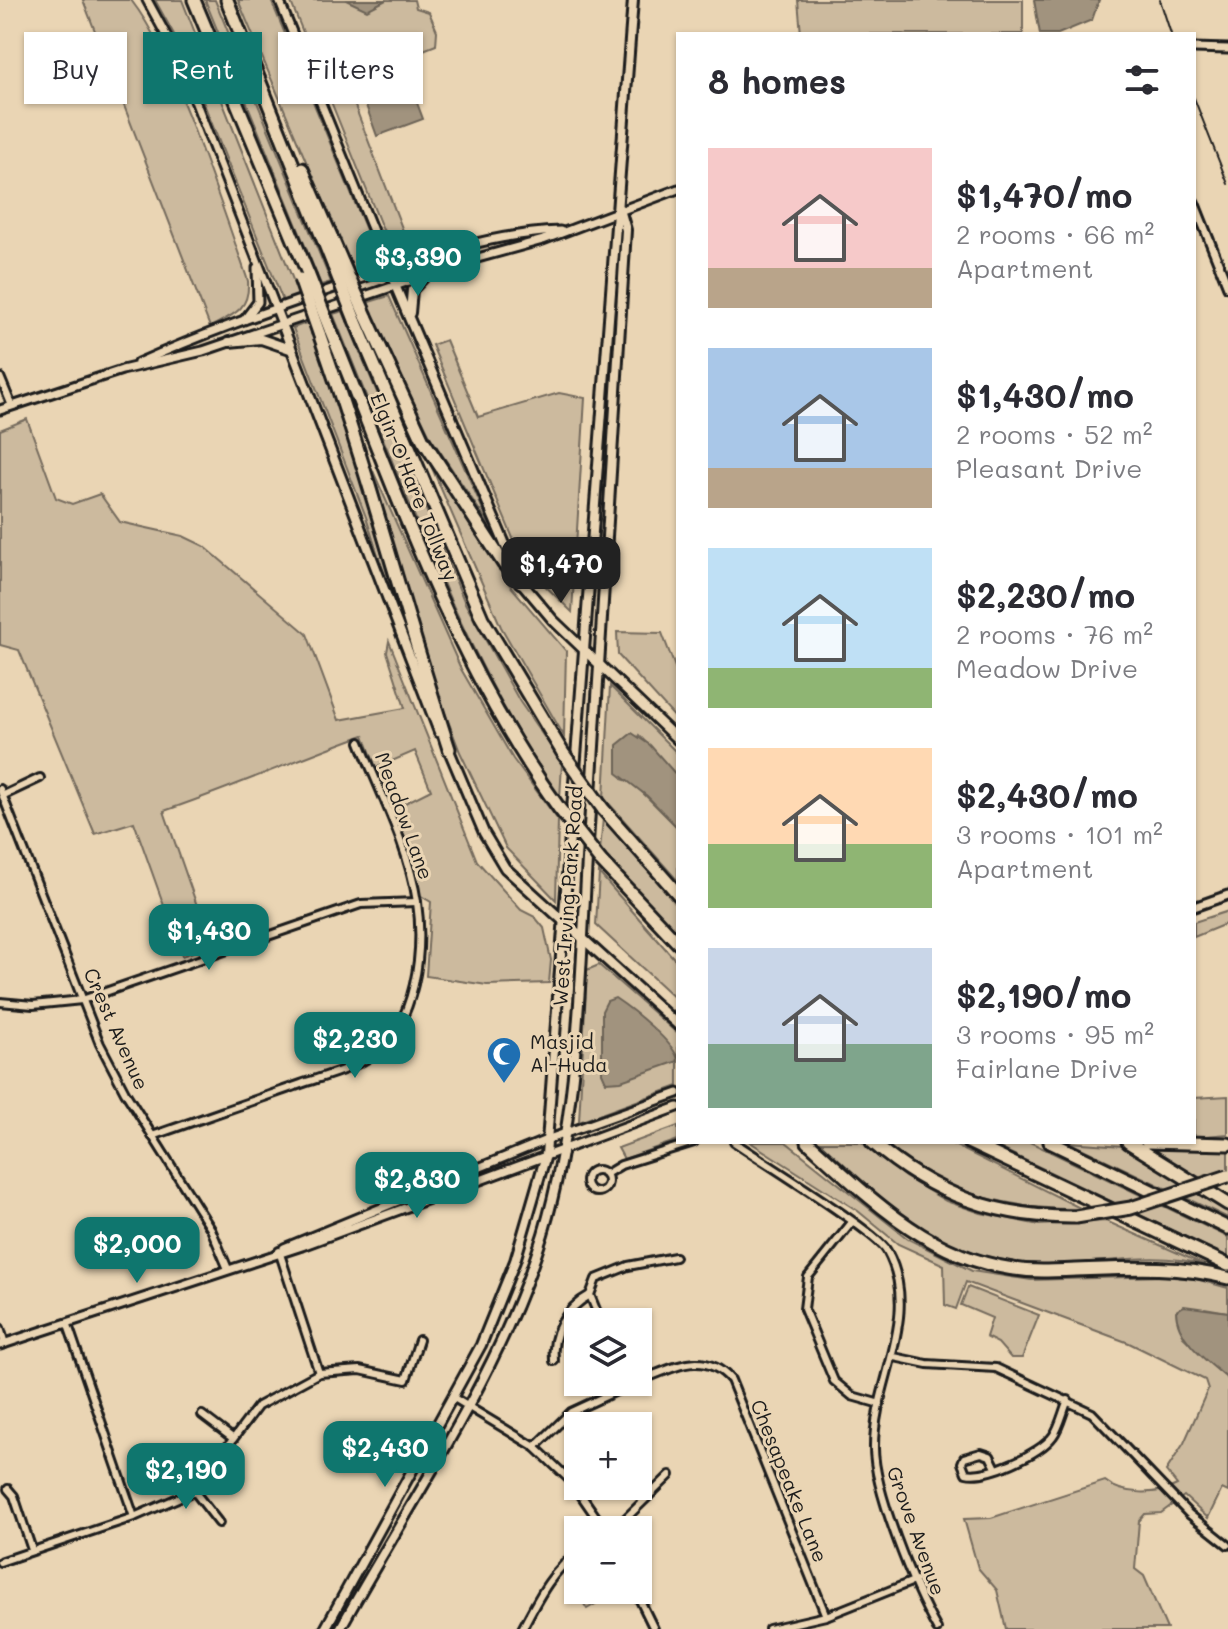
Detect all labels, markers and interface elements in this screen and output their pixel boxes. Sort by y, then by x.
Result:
chip: Buy [24,32,127,104]
chip: Rent [143,32,262,104]
chip: Filters [278,32,423,104]
text: 8 homes [708,58,846,103]
icon: filters [1120,58,1164,102]
text: $1,470/mo [956,172,1132,217]
icon: home [772,180,868,276]
text: 2 rooms · 66 m² [956,217,1154,251]
pin: $3,390 [353,230,483,298]
text: $3,390 [374,239,462,273]
text: Apartment [956,251,1093,285]
text: $1,430/mo [956,372,1134,417]
icon: home [772,380,868,476]
street label: Elgin-O'Hare Tollway [365,389,465,585]
text: 2 rooms · 52 m² [956,417,1153,451]
text: Pleasant Drive [956,451,1142,485]
pin: $1,470 [496,537,626,605]
text: $1,470 [519,546,603,580]
text: $2,230/mo [956,572,1135,617]
icon: home [772,580,868,676]
text: 2 rooms · 76 m² [956,617,1153,651]
text: Meadow Drive [956,651,1138,685]
street label: Meadow Lane [370,748,440,883]
text: $2,430/mo [956,772,1138,817]
icon: home [772,780,868,876]
street label: West Irving Park Road [546,785,588,1007]
text: 3 rooms · 101 m² [956,817,1163,851]
text: Apartment [956,851,1093,885]
pin: $1,430 [144,904,274,972]
text: $1,430 [167,913,251,947]
street label: Crest Avenue [78,964,155,1094]
text: $2,190/mo [956,972,1131,1017]
icon: home [772,980,868,1076]
pin: $2,230 [290,1012,420,1080]
text: 3 rooms · 95 m² [956,1017,1154,1051]
text: $2,230 [312,1021,398,1055]
place label: Masjid Al-Huda [530,1028,608,1077]
mosque icon: Masjid Al-Huda [485,1035,523,1085]
text: Fairlane Drive [956,1051,1138,1085]
pin: $2,830 [352,1152,482,1220]
text: $2,830 [373,1161,461,1195]
pin: $2,000 [72,1217,202,1285]
text: $2,000 [93,1226,181,1260]
map controls [564,1308,652,1604]
button: layers [564,1308,652,1396]
street label: Chesapeake Lane [745,1395,834,1566]
button: + [564,1412,652,1500]
pin: $2,430 [320,1421,450,1489]
text: $2,430 [341,1430,429,1464]
pin: $2,190 [121,1443,251,1511]
text: $2,190 [145,1452,227,1486]
street label: Grove Avenue [882,1463,952,1599]
button: − [564,1516,652,1604]

